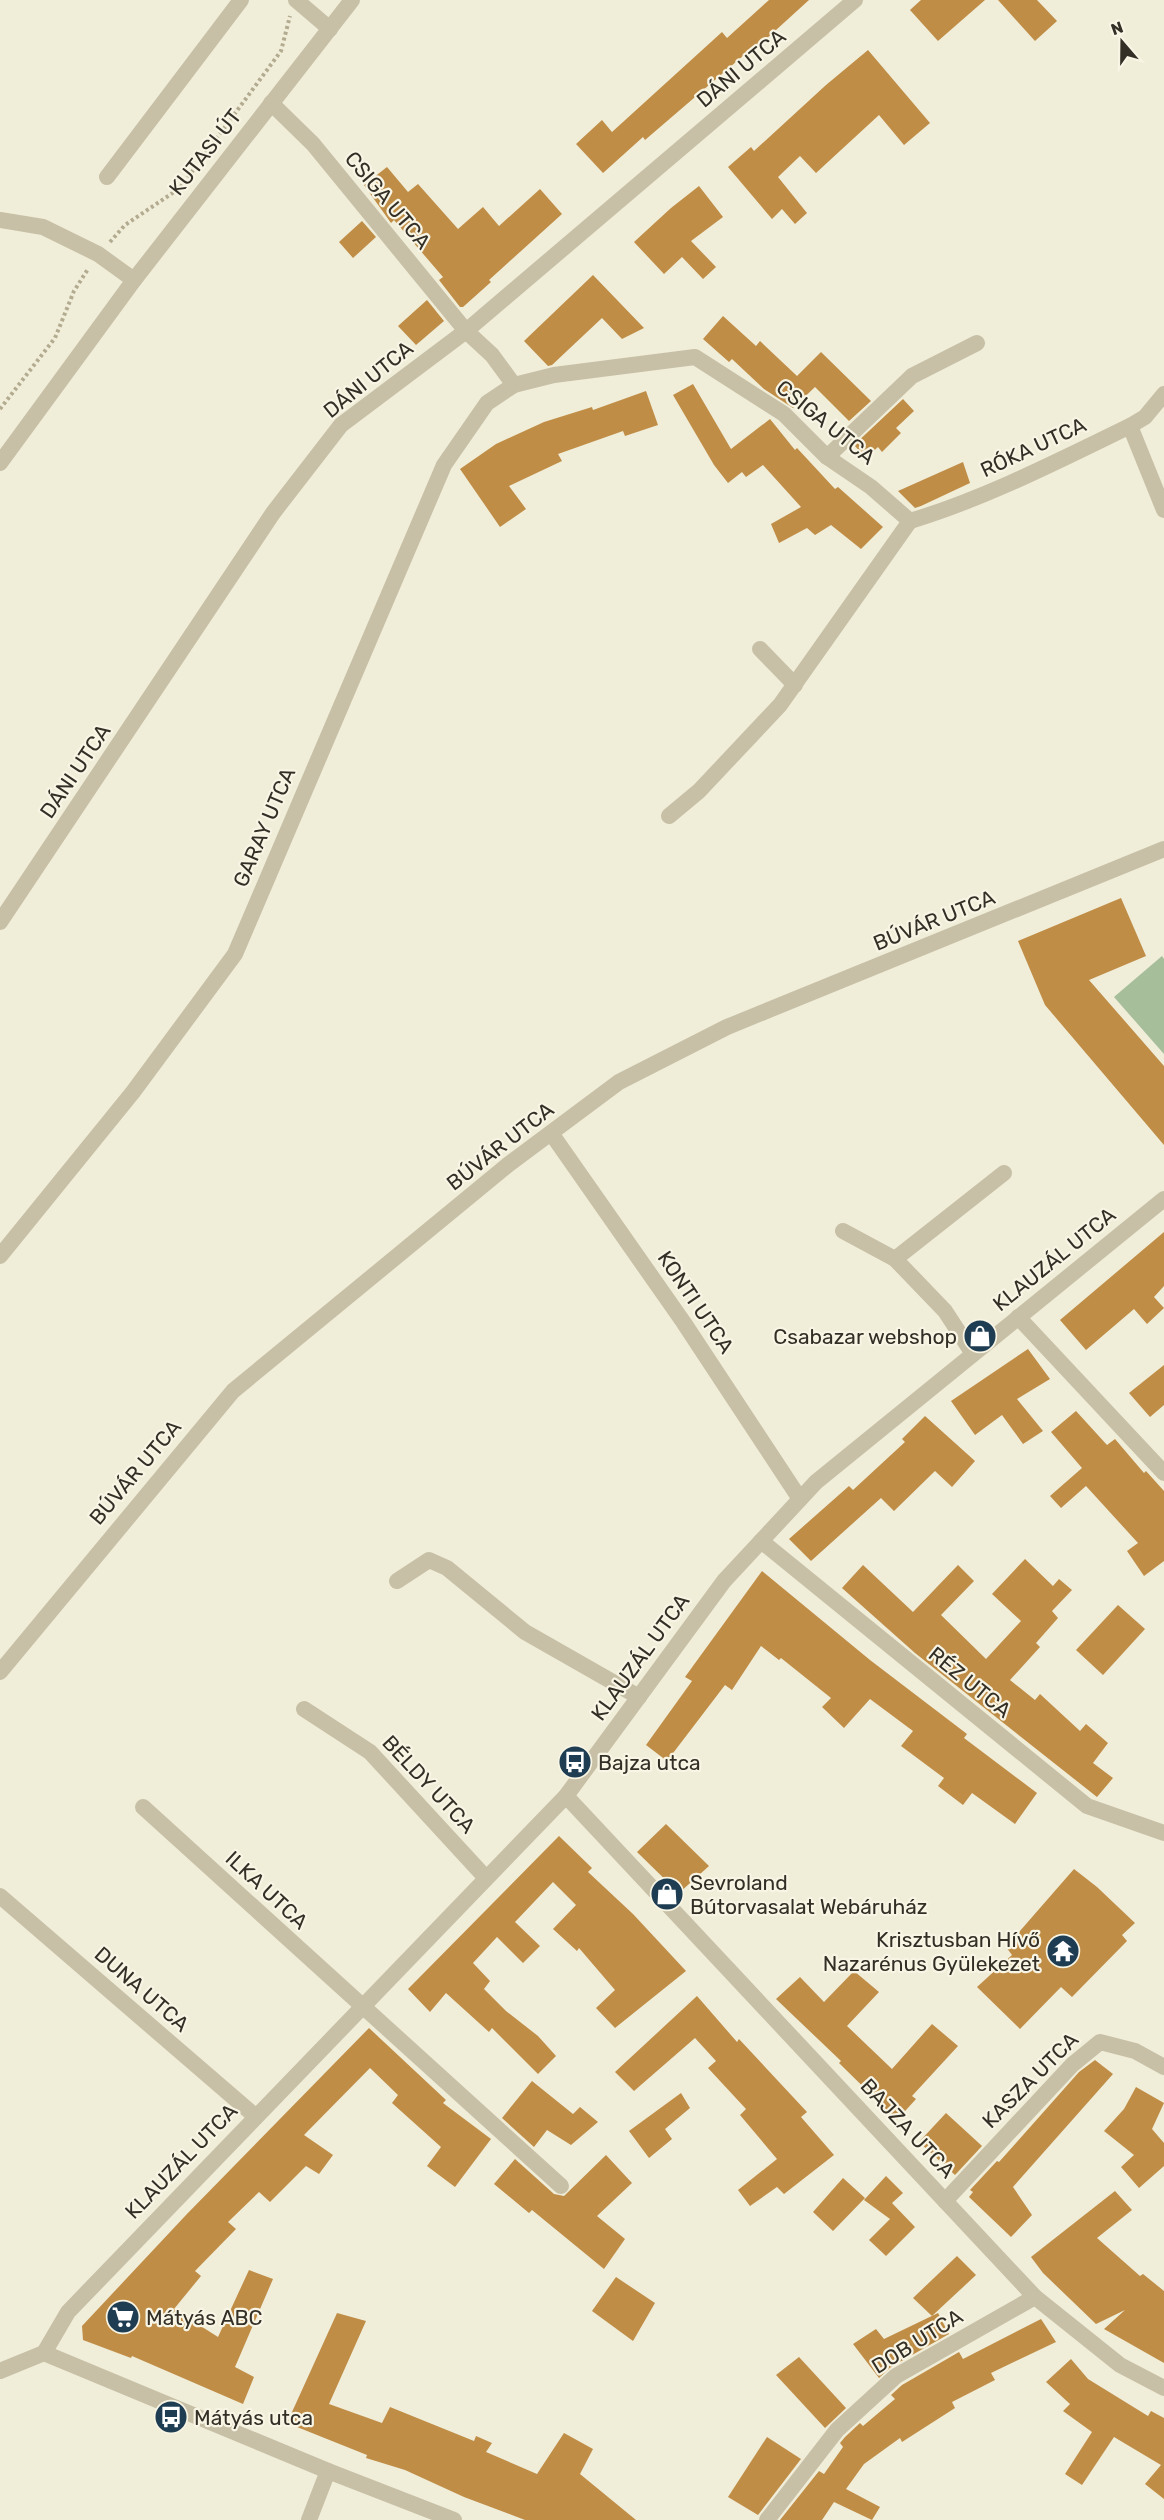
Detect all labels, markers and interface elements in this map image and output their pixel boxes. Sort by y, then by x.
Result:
north arrow [1092,12,1152,72]
text: N [1108,17,1126,39]
street label: DÁNI UTCA [692,24,790,112]
street label: KUTASI ÚT [164,104,246,200]
street label: CSIGA UTCA [340,146,436,254]
street label: DÁNI UTCA [318,335,418,423]
street label: CSIGA UTCA [772,375,880,469]
street label: RÓKA UTCA [976,412,1090,482]
street label: DÁNI UTCA [34,719,116,823]
street label: GARAY UTCA [228,764,300,890]
street label: BÚVÁR UTCA [870,884,998,956]
street label: BÚVÁR UTCA [442,1096,558,1196]
street label: KLAUZÁL UTCA [988,1202,1120,1316]
street label: KONTI UTCA [653,1246,739,1358]
shop icon: Csabazar webshop [962,1318,998,1354]
place label: Csabazar webshop [773,1324,957,1349]
street label: BÚVÁR UTCA [84,1415,186,1529]
street label: KLAUZÁL UTCA [586,1589,694,1725]
street label: RÉZ UTCA [924,1641,1016,1723]
street label: BÉLDY UTCA [377,1730,481,1838]
bus stop icon: Bajza utca [557,1744,593,1780]
place label: Bajza utca [598,1750,701,1775]
street label: ILKA UTCA [221,1846,313,1934]
place label: Sevroland Bútorvasalat Webáruház [690,1870,928,1919]
shop icon: Sevroland Bútorvasalat Webáruház [649,1876,685,1912]
place label: Krisztusban Hívő Nazarénus Gyülekezet [823,1927,1040,1976]
temple icon: Krisztusban Hívő Nazarénus Gyülekezet [1045,1933,1081,1969]
street label: DUNA UTCA [90,1941,194,2037]
street label: KASZA UTCA [977,2027,1083,2133]
street label: BAJZA UTCA [856,2073,960,2183]
street label: KLAUZÁL UTCA [120,2098,242,2224]
supermarket icon: Mátyás ABC [105,2299,141,2335]
street label: DOB UTCA [867,2303,967,2379]
place label: Mátyás ABC [146,2305,263,2330]
bus stop icon: Mátyás utca [153,2399,189,2435]
place label: Mátyás utca [194,2405,313,2430]

